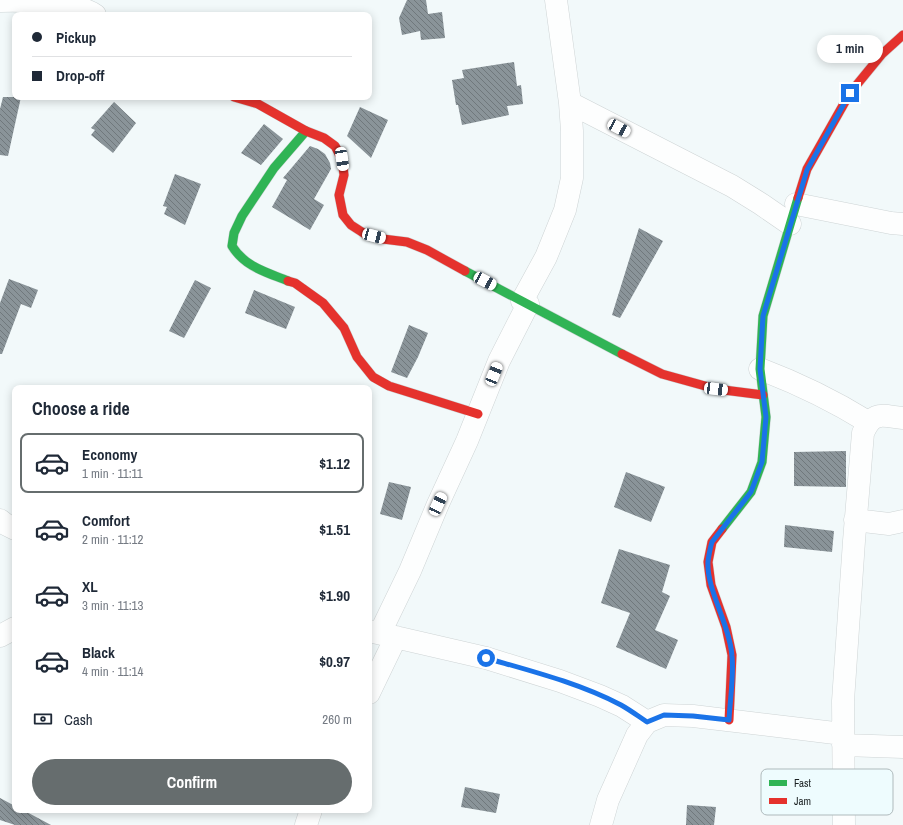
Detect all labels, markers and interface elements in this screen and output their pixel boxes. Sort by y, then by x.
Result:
text: Pickup [56,27,96,48]
callout: 1 min [817,35,883,63]
text: 1 min [836,40,864,57]
text: Drop-off [56,65,105,86]
route end [841,84,859,102]
car [606,117,632,139]
car [334,146,350,172]
car [361,227,387,245]
car [472,270,498,292]
car [484,361,504,387]
car [703,382,729,396]
text: Choose a ride [32,396,130,421]
text: Economy [82,444,137,465]
icon: car [34,445,70,481]
text: $1.12 [319,453,350,474]
text: 1 min · 11:11 [82,465,143,482]
car [427,491,449,517]
text: Comfort [82,510,130,531]
icon: car [34,511,70,547]
text: $1.51 [319,519,350,540]
text: 2 min · 11:12 [82,531,143,548]
text: XL [82,576,98,597]
icon: car [34,577,70,613]
text: $1.90 [319,585,350,606]
text: 3 min · 11:13 [82,597,143,614]
text: Black [82,642,115,663]
icon: car [34,643,70,679]
route start [477,649,495,667]
text: $0.97 [319,651,350,672]
text: 4 min · 11:14 [82,663,143,680]
icon: cash [32,708,54,730]
text: Cash [64,709,93,730]
text: 260 m [322,711,352,728]
button: Confirm [32,759,352,805]
legend [761,769,893,815]
text: Fast [794,776,812,790]
text: Jam [794,794,811,808]

